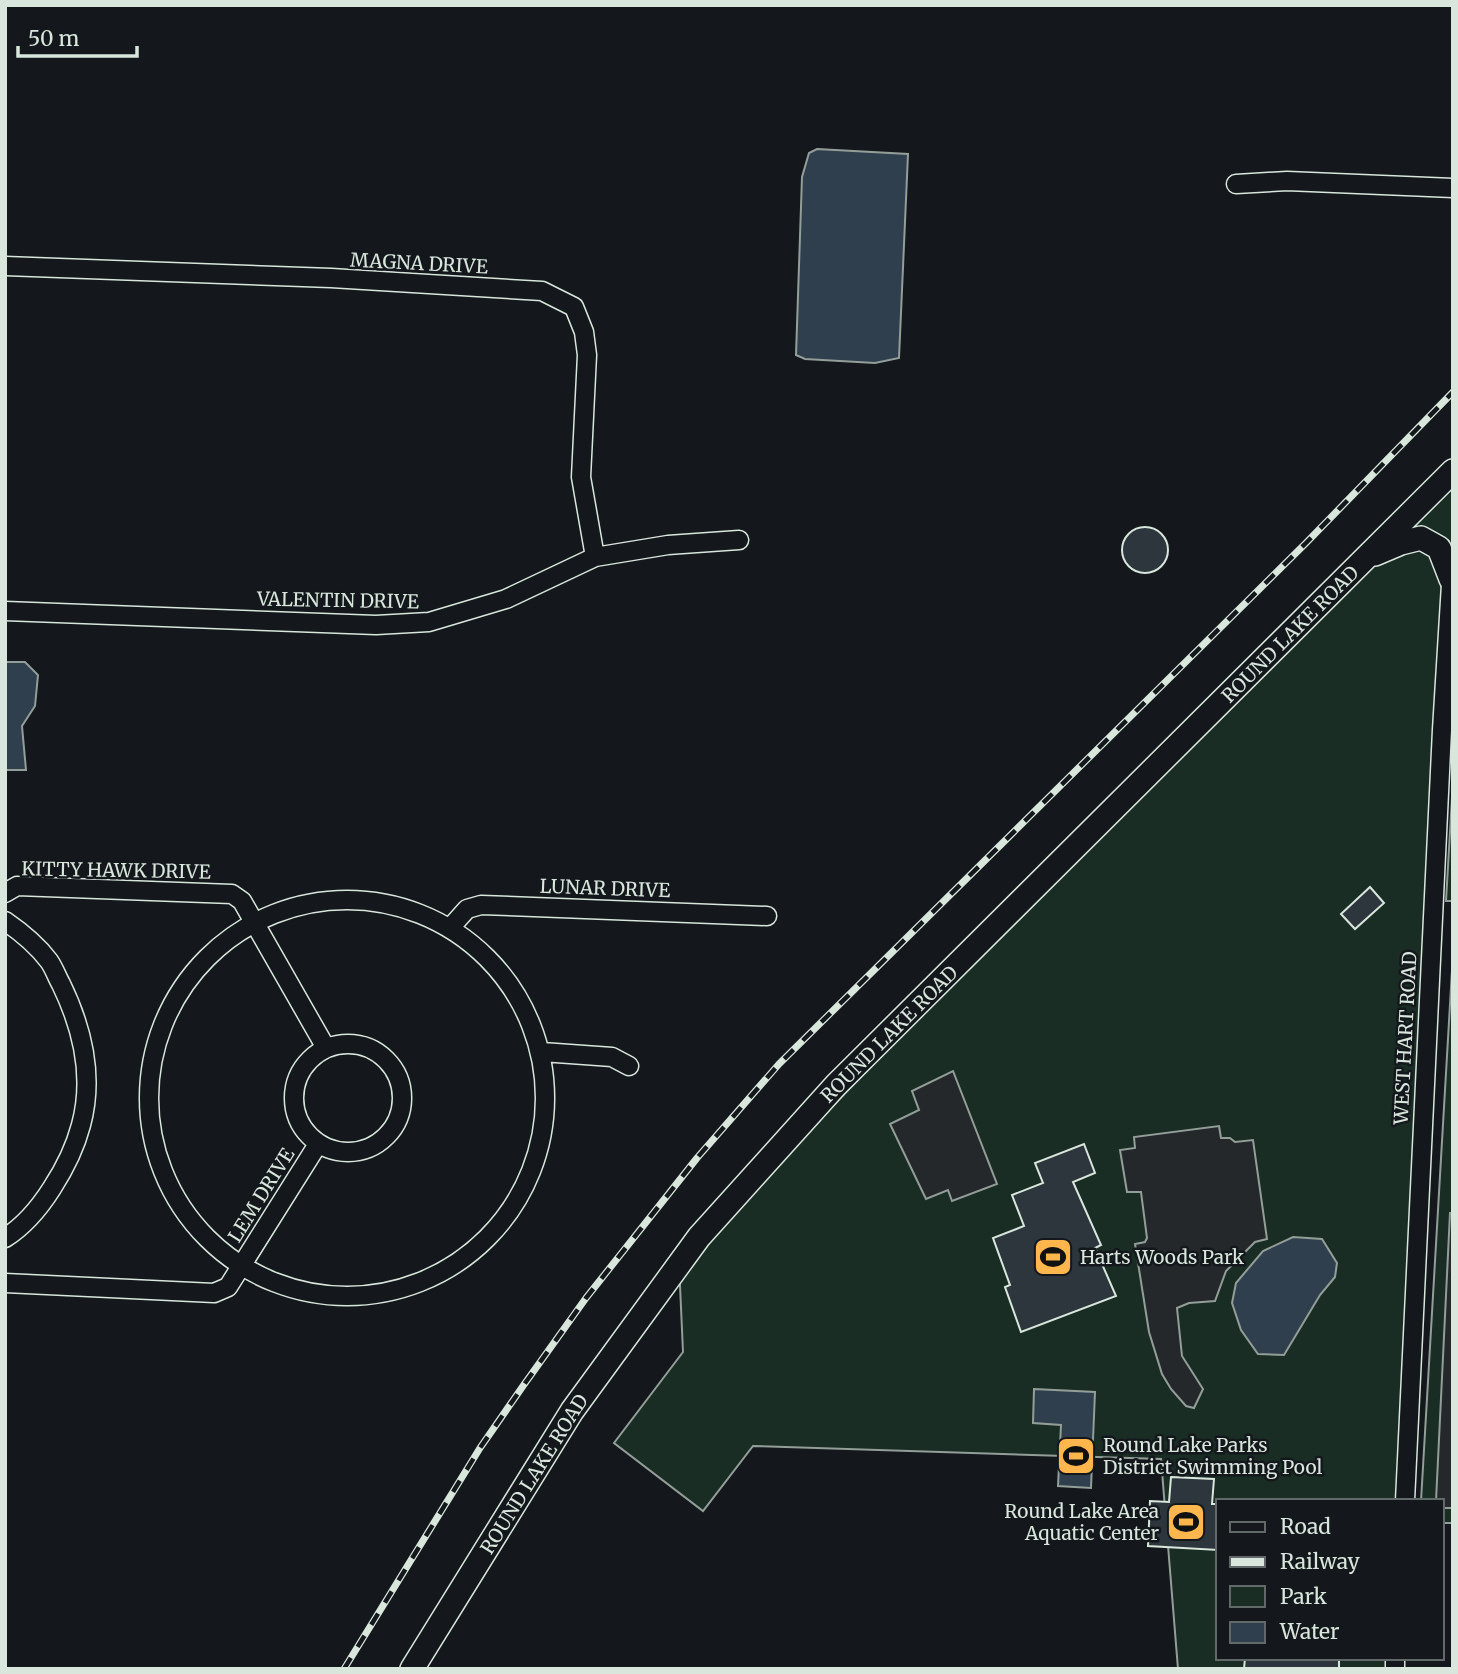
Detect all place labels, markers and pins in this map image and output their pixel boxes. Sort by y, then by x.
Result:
sports icon: Harts Woods Park [1032,1236,1074,1278]
place label: Harts Woods Park [1080,1245,1244,1269]
place label: Round Lake Parks District Swimming Pool [1103,1433,1322,1479]
sports icon: Round Lake Parks District Swimming Pool [1055,1435,1097,1477]
place label: Round Lake Area Aquatic Center [1004,1499,1159,1545]
sports icon: Round Lake Area Aquatic Center [1165,1501,1207,1543]

